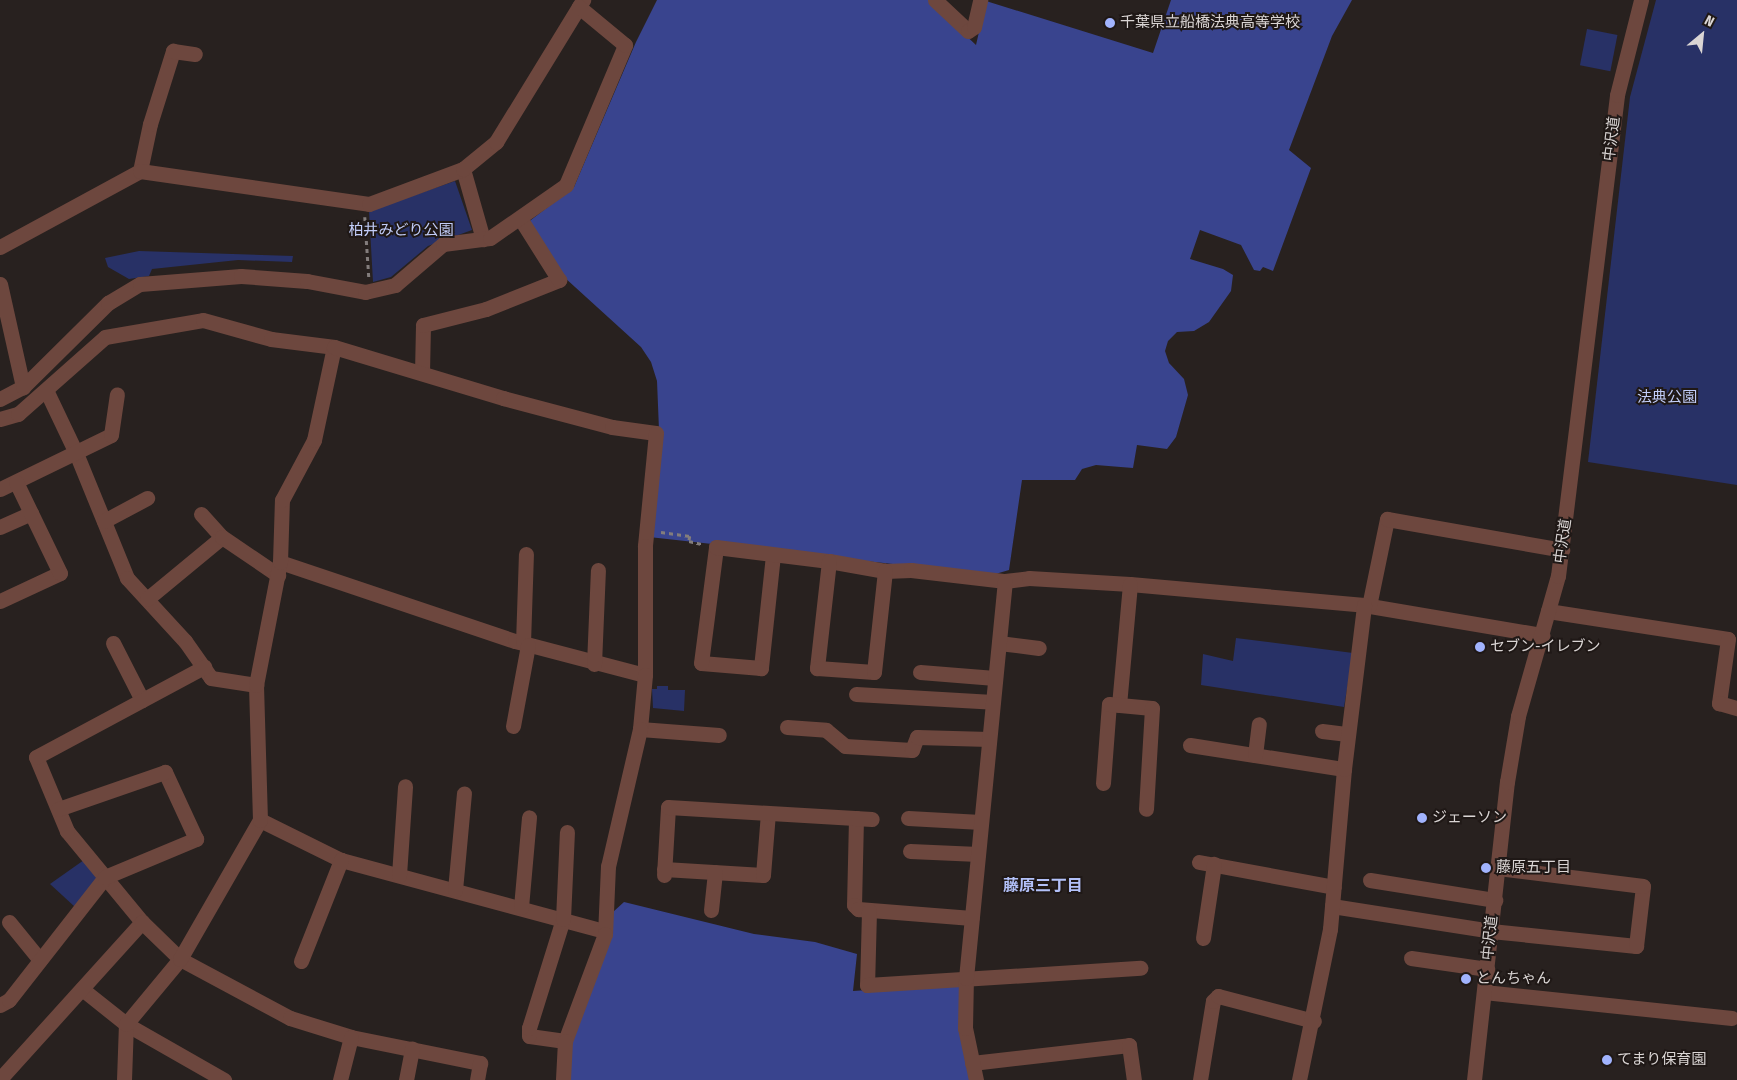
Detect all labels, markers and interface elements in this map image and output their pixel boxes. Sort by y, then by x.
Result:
north arrow [1677,10,1727,60]
text: N [1702,12,1717,31]
place label: 千葉県立船橋法典高等学校 [1120,14,1300,32]
marker: 千葉県立船橋法典高等学校 [1104,17,1116,29]
street label: 中沢道 [1600,116,1624,162]
park label: 柏井みどり公園 [349,222,453,240]
park label: 法典公園 [1637,389,1697,407]
street label: 中沢道 [1551,517,1575,565]
place label: セブン-イレブン [1490,638,1601,656]
marker: セブン-イレブン [1474,641,1486,653]
place label: ジェーソン [1432,809,1507,827]
marker: ジェーソン [1416,812,1428,824]
place label: 藤原五丁目 [1496,859,1571,877]
marker: 藤原五丁目 [1480,862,1492,874]
district label: 藤原三丁目 [1003,876,1083,896]
street label: 中沢道 [1479,915,1501,961]
place label: とんちゃん [1476,970,1551,988]
marker: とんちゃん [1460,973,1472,985]
place label: てまり保育園 [1617,1051,1707,1069]
marker: てまり保育園 [1601,1054,1613,1066]

